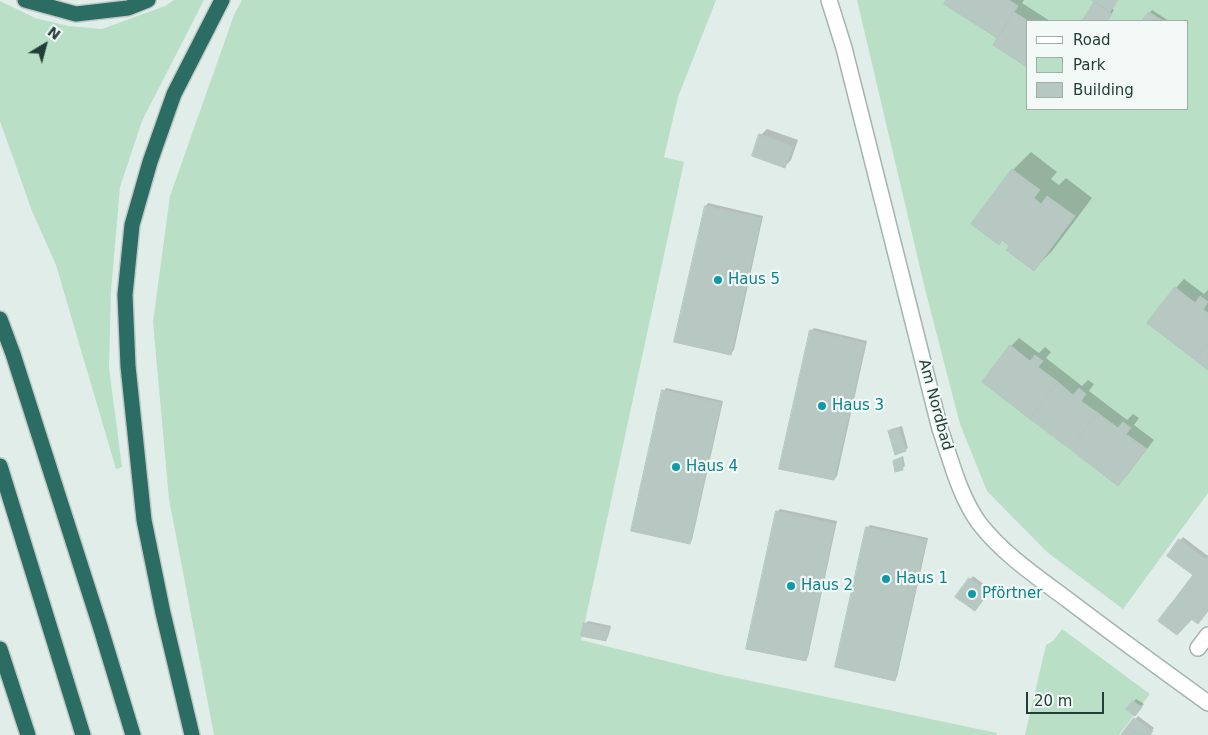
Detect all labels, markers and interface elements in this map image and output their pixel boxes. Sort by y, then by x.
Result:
north arrow [20,20,70,70]
legend [1026,20,1188,110]
text: N [45,23,64,43]
text: Road [1073,31,1111,49]
text: Park [1073,56,1105,74]
text: Building [1073,81,1134,99]
place label: Haus 5 [728,271,780,289]
marker: Haus 5 [712,274,724,286]
street label: Am Nordbad [914,357,956,453]
place label: Haus 3 [832,397,884,415]
marker: Haus 3 [816,400,828,412]
place label: Haus 4 [686,458,738,476]
marker: Haus 4 [670,461,682,473]
place label: Haus 1 [896,570,948,588]
marker: Haus 1 [880,573,892,585]
place label: Haus 2 [801,577,853,595]
marker: Haus 2 [785,580,797,592]
place label: Pförtner [982,585,1042,603]
marker: Pförtner [966,588,978,600]
scale bar [1028,682,1106,714]
text: 20 m [1034,692,1072,710]

